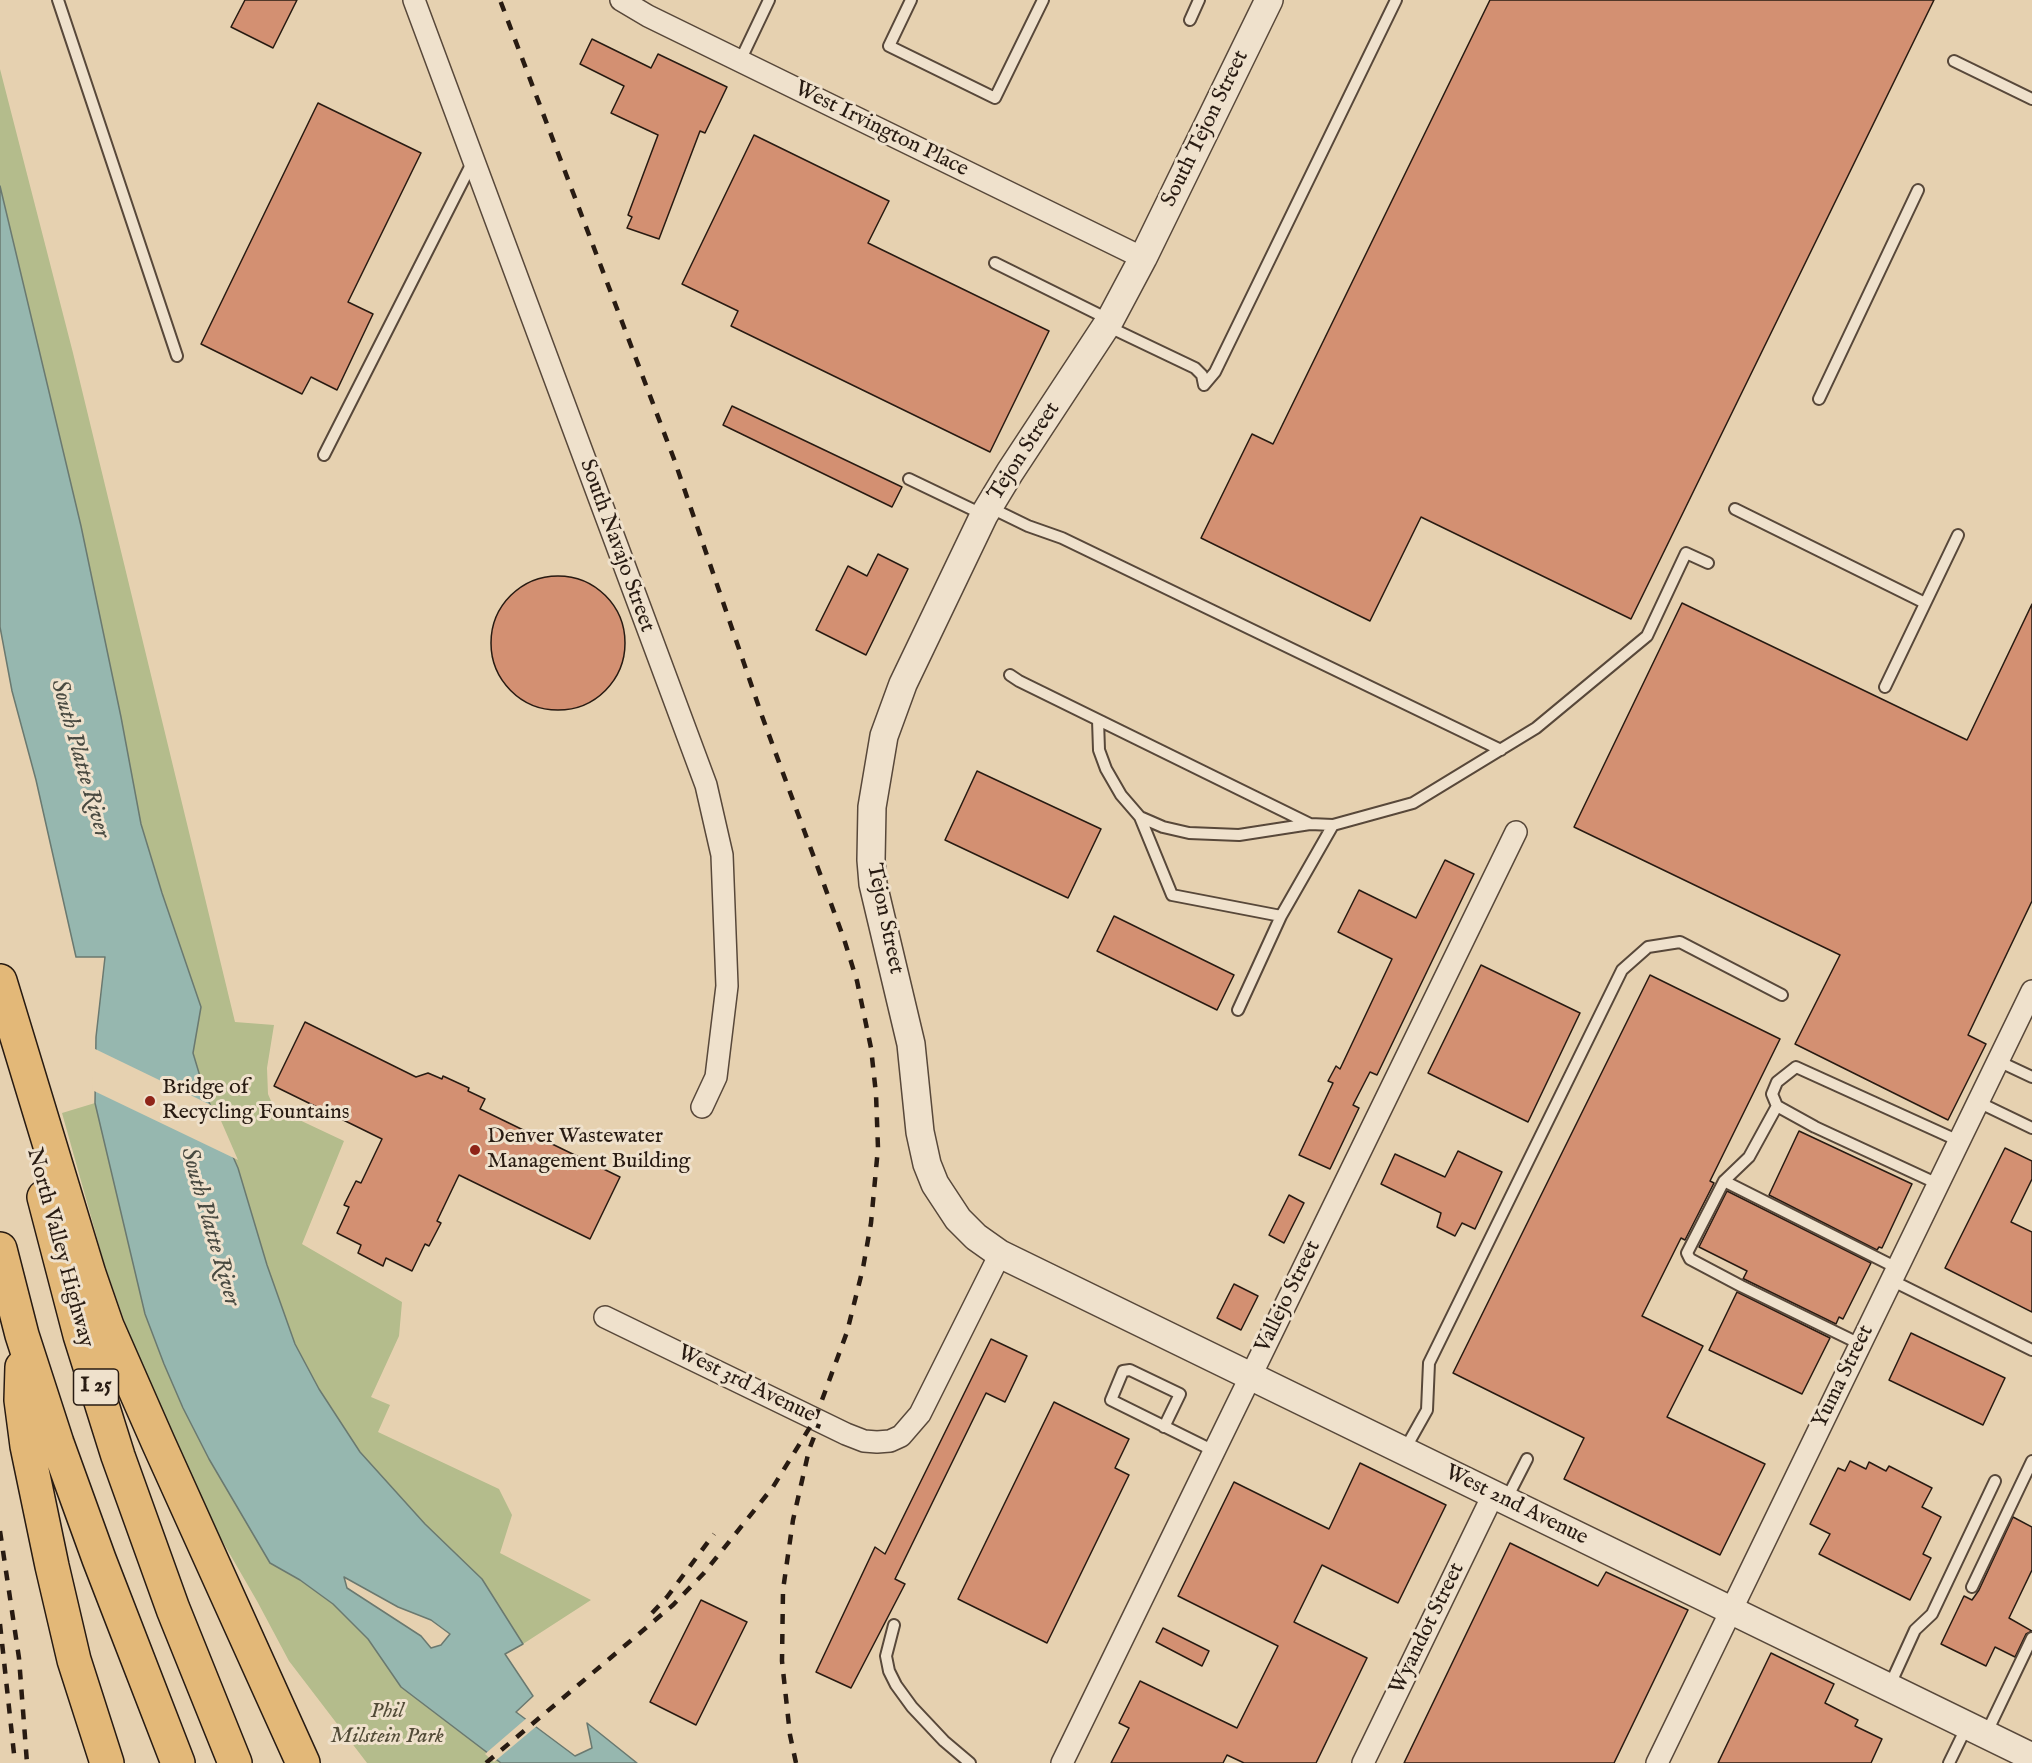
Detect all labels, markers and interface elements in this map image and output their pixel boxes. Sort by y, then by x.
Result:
street label: South Tejon Street [1157,46,1255,212]
street label: West Irvington Place [790,76,972,184]
street label: Tejon Street [983,398,1067,506]
street label: South Navajo Street [572,456,660,636]
water label: South Platte River [43,676,115,842]
street label: Tejon Street [859,861,909,977]
place label: Bridge of Recycling Fountains [162,1075,350,1126]
marker: Bridge of Recycling Fountains [143,1094,157,1108]
place label: Denver Wastewater Management Building [487,1124,691,1176]
marker: Denver Wastewater Management Building [468,1143,482,1157]
water label: South Platte River [173,1144,245,1310]
street label: North Valley Highway [20,1146,98,1350]
street label: Vallejo Street [1251,1237,1327,1357]
street label: Yuma Street [1808,1321,1880,1433]
street label: West 3rd Avenue [673,1340,819,1430]
road number: I 25 [74,1369,118,1405]
street label: West 2nd Avenue [1440,1460,1592,1552]
street label: Wyandot Street [1385,1559,1471,1699]
park label: Phil Milstein Park [330,1699,444,1750]

